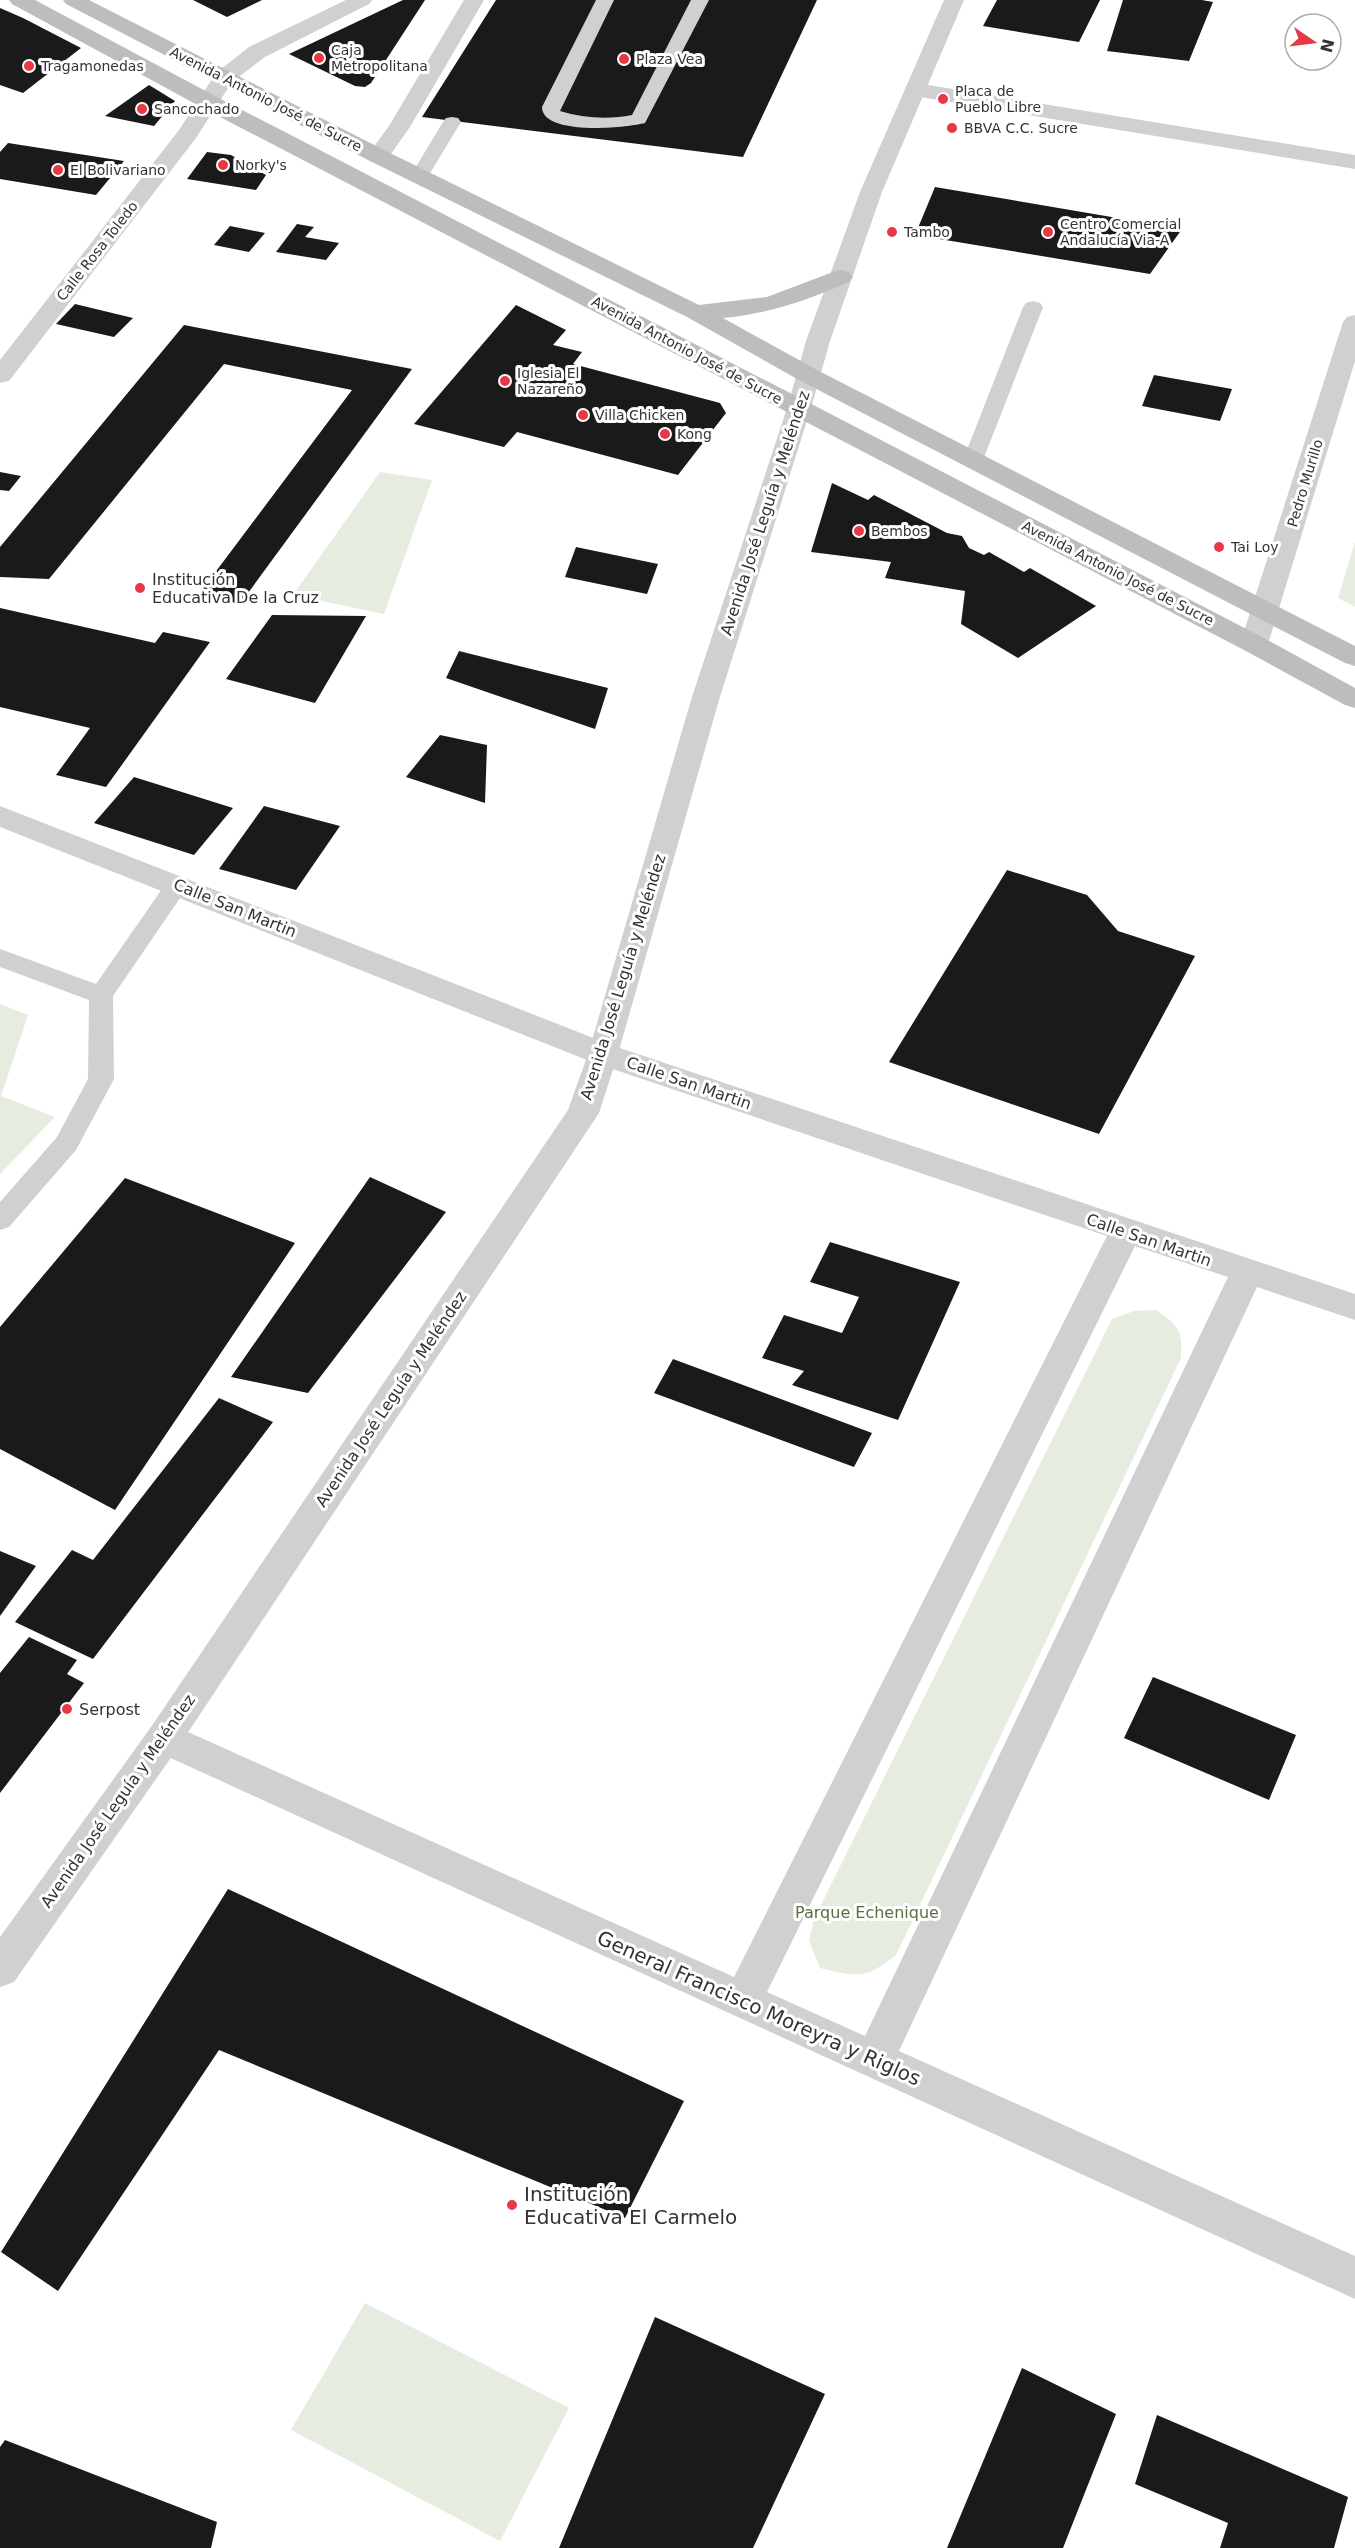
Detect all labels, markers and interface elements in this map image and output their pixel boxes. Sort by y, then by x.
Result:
north arrow [1283,12,1343,72]
text: N [1316,37,1338,54]
place label: Caja Metropolitana [331,42,428,74]
street label: Avenida Antonio José de Sucre [167,43,365,155]
marker: Caja Metropolitana [312,51,326,65]
place label: Plaza Vea [636,51,703,67]
marker: Plaza Vea [617,52,631,66]
place label: Tragamonedas [40,58,144,74]
marker: Tragamonedas [22,59,36,73]
place label: Placa de Pueblo Libre [955,83,1041,115]
marker: Placa de Pueblo Libre [936,92,950,106]
place label: Sancochado [154,101,239,117]
marker: Sancochado [135,102,149,116]
place label: BBVA C.C. Sucre [964,120,1078,136]
marker: BBVA C.C. Sucre [945,121,959,135]
place label: Norky's [235,157,287,173]
marker: Norky's [216,158,230,172]
place label: El Bolivariano [70,162,166,178]
marker: El Bolivariano [51,163,65,177]
street label: Calle Rosa Toledo [53,198,141,304]
place label: Centro Comercial Andalucía Via-A [1060,216,1181,248]
place label: Tambo [903,224,950,240]
marker: Tambo [885,225,899,239]
marker: Centro Comercial Andalucía Via-A [1041,225,1055,239]
street label: Avenida Antonio José de Sucre [589,293,785,407]
place label: Iglesia El Nazareño [517,365,583,397]
marker: Iglesia El Nazareño [498,374,512,388]
street label: Avenida José Leguía y Meléndez [716,388,814,638]
place label: Villa Chicken [595,407,684,423]
marker: Villa Chicken [576,408,590,422]
place label: Kong [677,426,712,442]
marker: Kong [658,427,672,441]
street label: Pedro Murillo [1284,437,1326,529]
street label: Avenida Antonio José de Sucre [1019,517,1217,629]
place label: Bembos [871,523,928,539]
marker: Bembos [852,524,866,538]
place label: Tai Loy [1230,539,1279,555]
marker: Tai Loy [1212,540,1226,554]
place label: Institución Educativa De la Cruz [152,570,319,607]
marker: Institución Educativa De la Cruz [133,581,147,595]
street label: Avenida José Leguía y Meléndez [577,852,669,1102]
street label: Calle San Martin [171,875,299,941]
street label: Calle San Martin [624,1053,754,1113]
street label: Calle San Martin [1084,1210,1214,1270]
street label: Avenida José Leguía y Meléndez [312,1288,470,1510]
street label: Avenida José Leguía y Meléndez [37,1691,199,1911]
place label: Serpost [79,1700,140,1719]
marker: Serpost [60,1702,74,1716]
park label: Parque Echenique [795,1903,939,1922]
street label: General Francisco Moreyra y Riglos [593,1926,925,2090]
place label: Institución Educativa El Carmelo [524,2182,737,2229]
marker: Institución Educativa El Carmelo [505,2198,519,2212]

